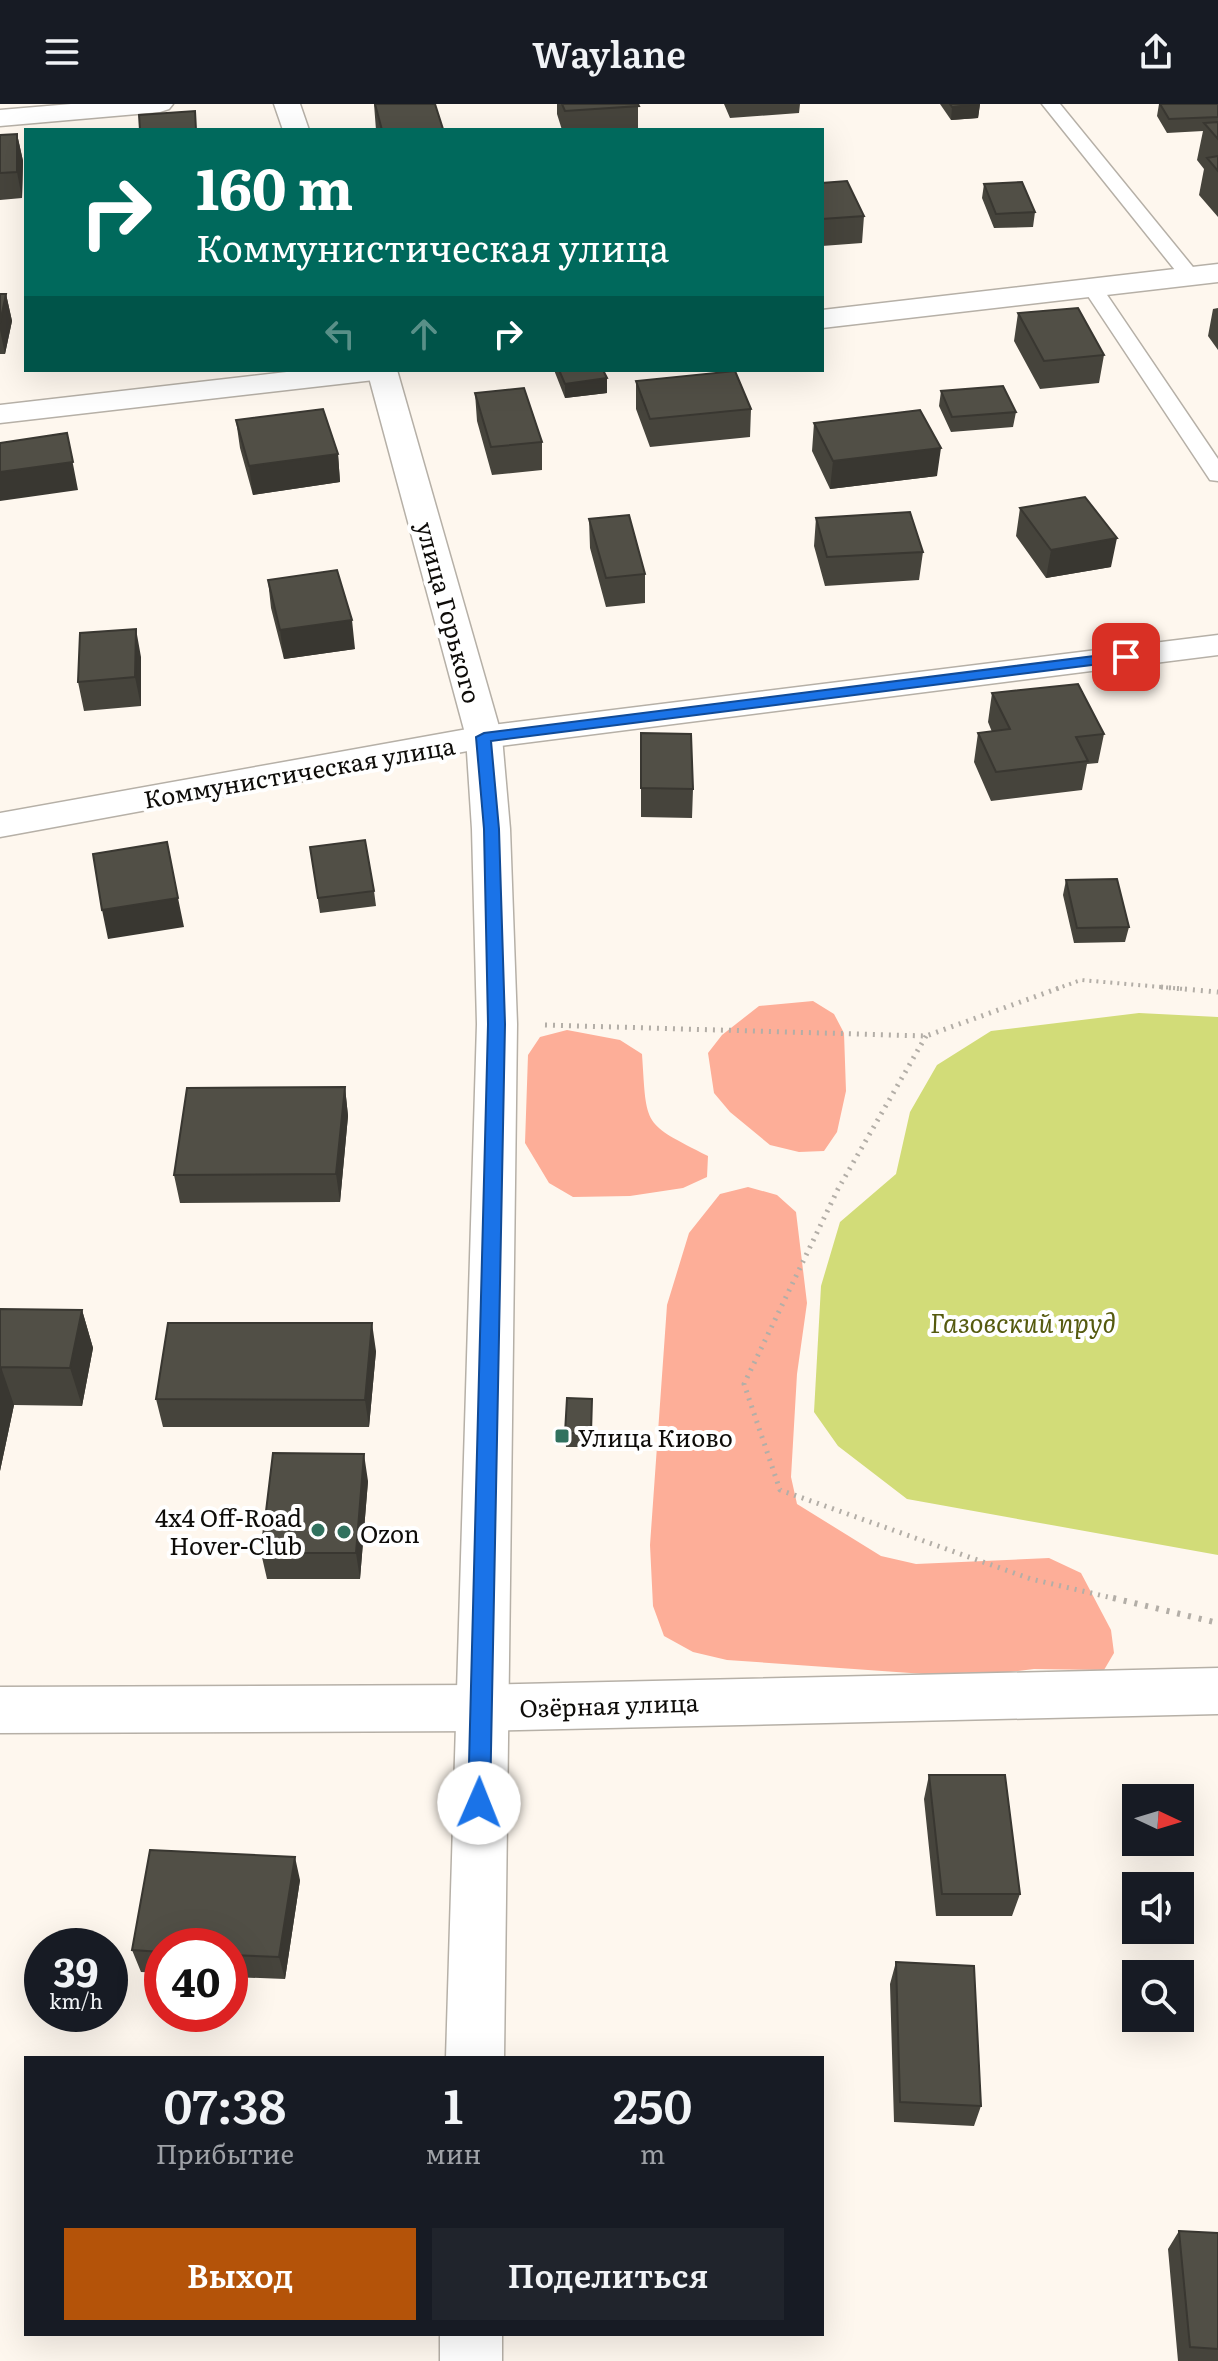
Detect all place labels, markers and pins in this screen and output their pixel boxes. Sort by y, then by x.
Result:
pin [1092,623,1160,691]
place label: Улица Киово [578,1419,733,1454]
marker: Улица Киово [553,1427,571,1445]
place label: 4x4 Off-Road Hover-Club [155,1499,302,1562]
place label: Ozon [360,1515,420,1550]
marker: 4x4 Off-Road Hover-Club [309,1521,327,1539]
marker: Ozon [335,1523,353,1541]

